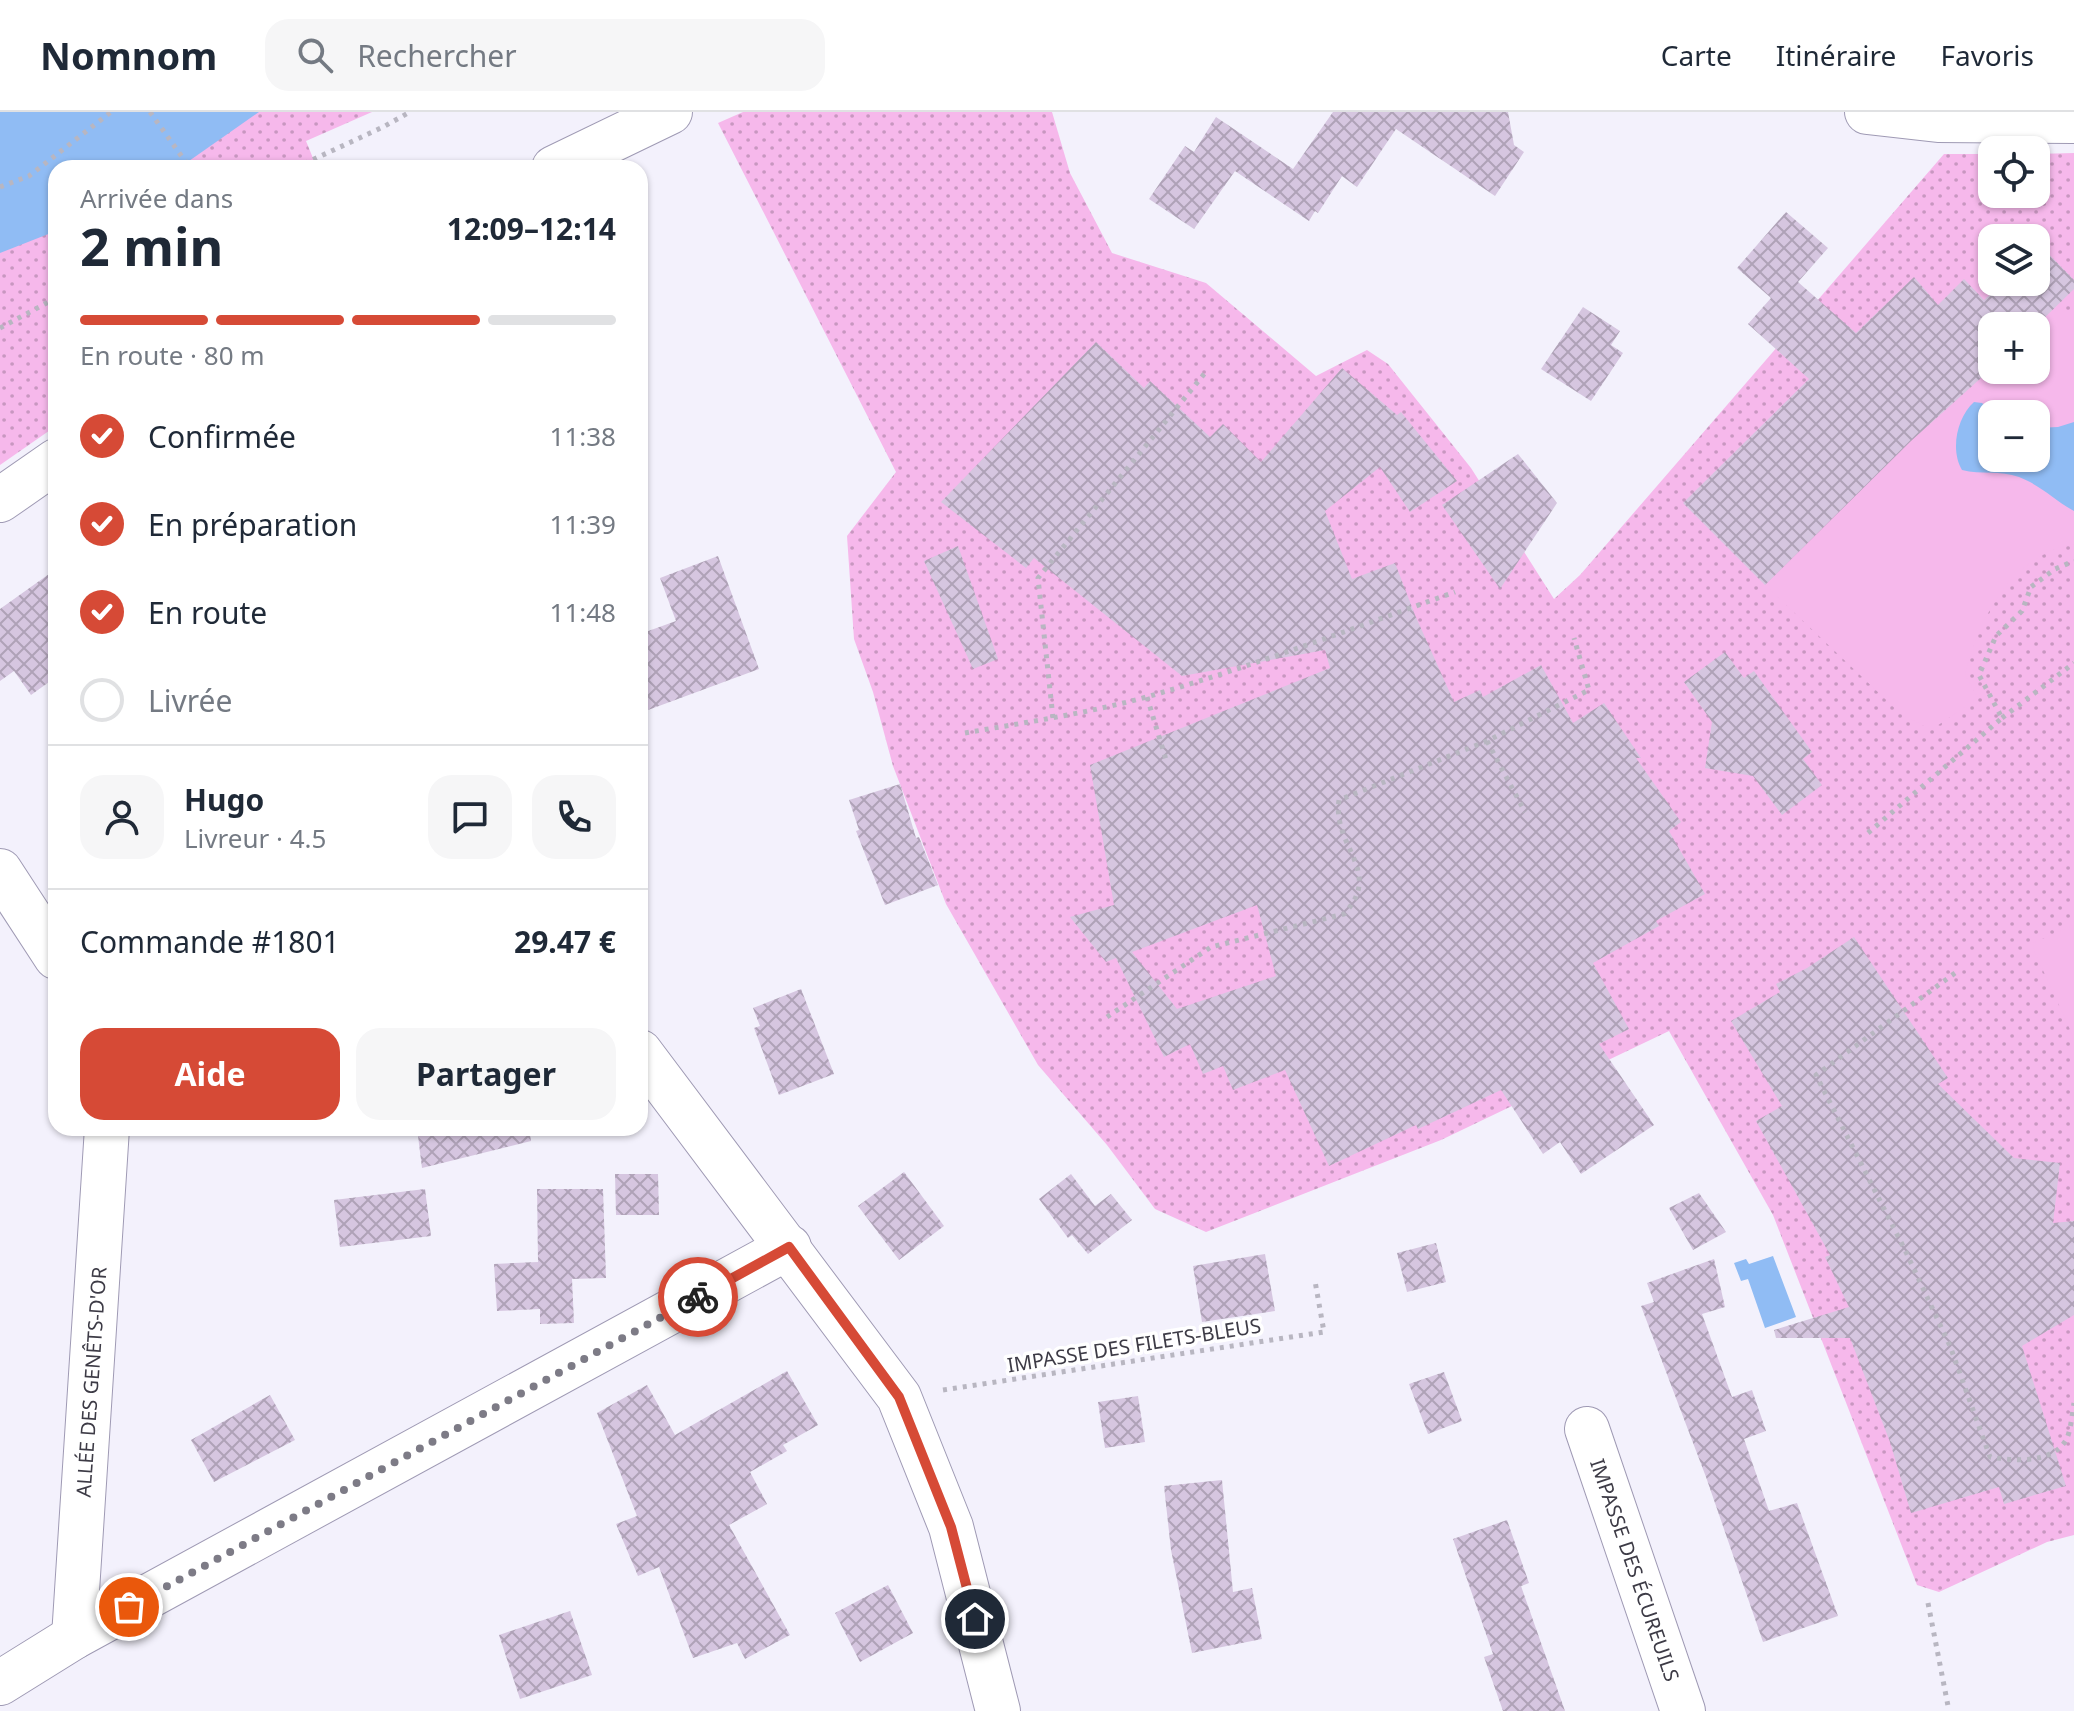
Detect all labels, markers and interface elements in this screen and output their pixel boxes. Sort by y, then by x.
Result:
search box [265,19,825,91]
text: Nomnom [40,29,217,81]
icon: search [293,33,337,77]
text: Rechercher [357,35,517,76]
text: Carte [1661,36,1732,74]
text: Itinéraire [1776,36,1896,74]
text: Favoris [1940,36,2034,74]
map controls [1978,136,2050,472]
button: locate [1978,136,2050,208]
text: Arrivée dans [80,180,233,216]
text: 12:09–12:14 [447,208,616,249]
text: 2 min [80,210,223,281]
button: layers [1978,224,2050,296]
button: + [1978,312,2050,384]
text: En route · 80 m [80,337,265,373]
button: − [1978,400,2050,472]
icon: check [80,414,124,458]
text: Confirmée [148,416,296,457]
text: 11:38 [550,418,616,454]
icon: check [80,502,124,546]
text: En préparation [148,504,357,545]
text: 11:39 [550,506,616,542]
icon: check [80,590,124,634]
text: En route [148,592,267,633]
text: 11:48 [550,594,616,630]
text: Livrée [148,680,232,721]
button: person [80,775,164,859]
button: chat [428,775,512,859]
button: phone [532,775,616,859]
text: Hugo [184,779,264,820]
text: Livreur · 4.5 [184,820,326,856]
text: Commande #1801 [80,921,340,962]
text: 29.47 € [514,921,616,962]
button: Aide [80,1028,340,1120]
button: Partager [356,1028,616,1120]
courier [658,1257,738,1337]
street label: ALLÉE DES GENÊTS-D'OR [69,1265,113,1498]
icon: bike [676,1275,720,1319]
street label: IMPASSE DES FILETS-BLEUS [1005,1312,1263,1378]
street label: IMPASSE DES ÉCUREUILS [1584,1455,1686,1685]
pin [95,1573,163,1641]
icon: bag [107,1585,151,1629]
pin [941,1585,1009,1653]
icon: home [953,1597,997,1641]

